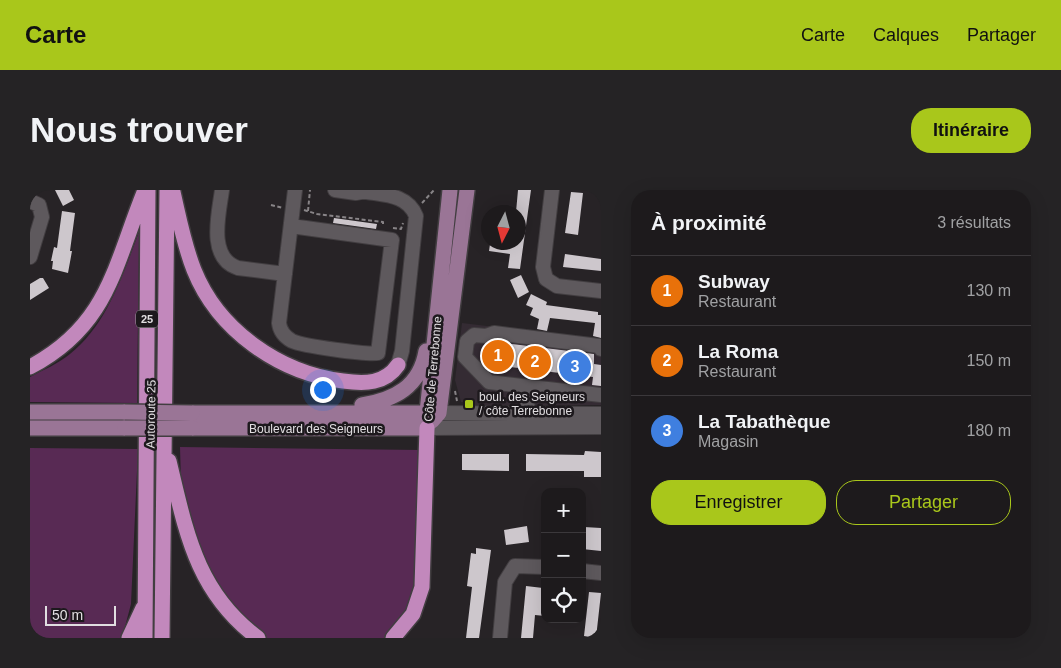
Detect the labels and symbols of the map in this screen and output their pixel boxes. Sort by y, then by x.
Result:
north arrow [481,205,526,250]
road number: 25 [136,310,158,328]
street label: Côte de Terrebonne [421,315,445,422]
pin: 1 [482,337,514,375]
pin: 2 [519,343,551,381]
pin: 3 [559,348,591,386]
your location [310,377,336,403]
street label: Autoroute 25 [143,379,159,448]
place label: boul. des Seigneurs / côte Terrebonne [479,390,585,418]
marker: boul. des Seigneurs / côte Terrebonne [463,398,475,410]
street label: Boulevard des Seigneurs [249,422,383,436]
scale bar [45,603,116,626]

